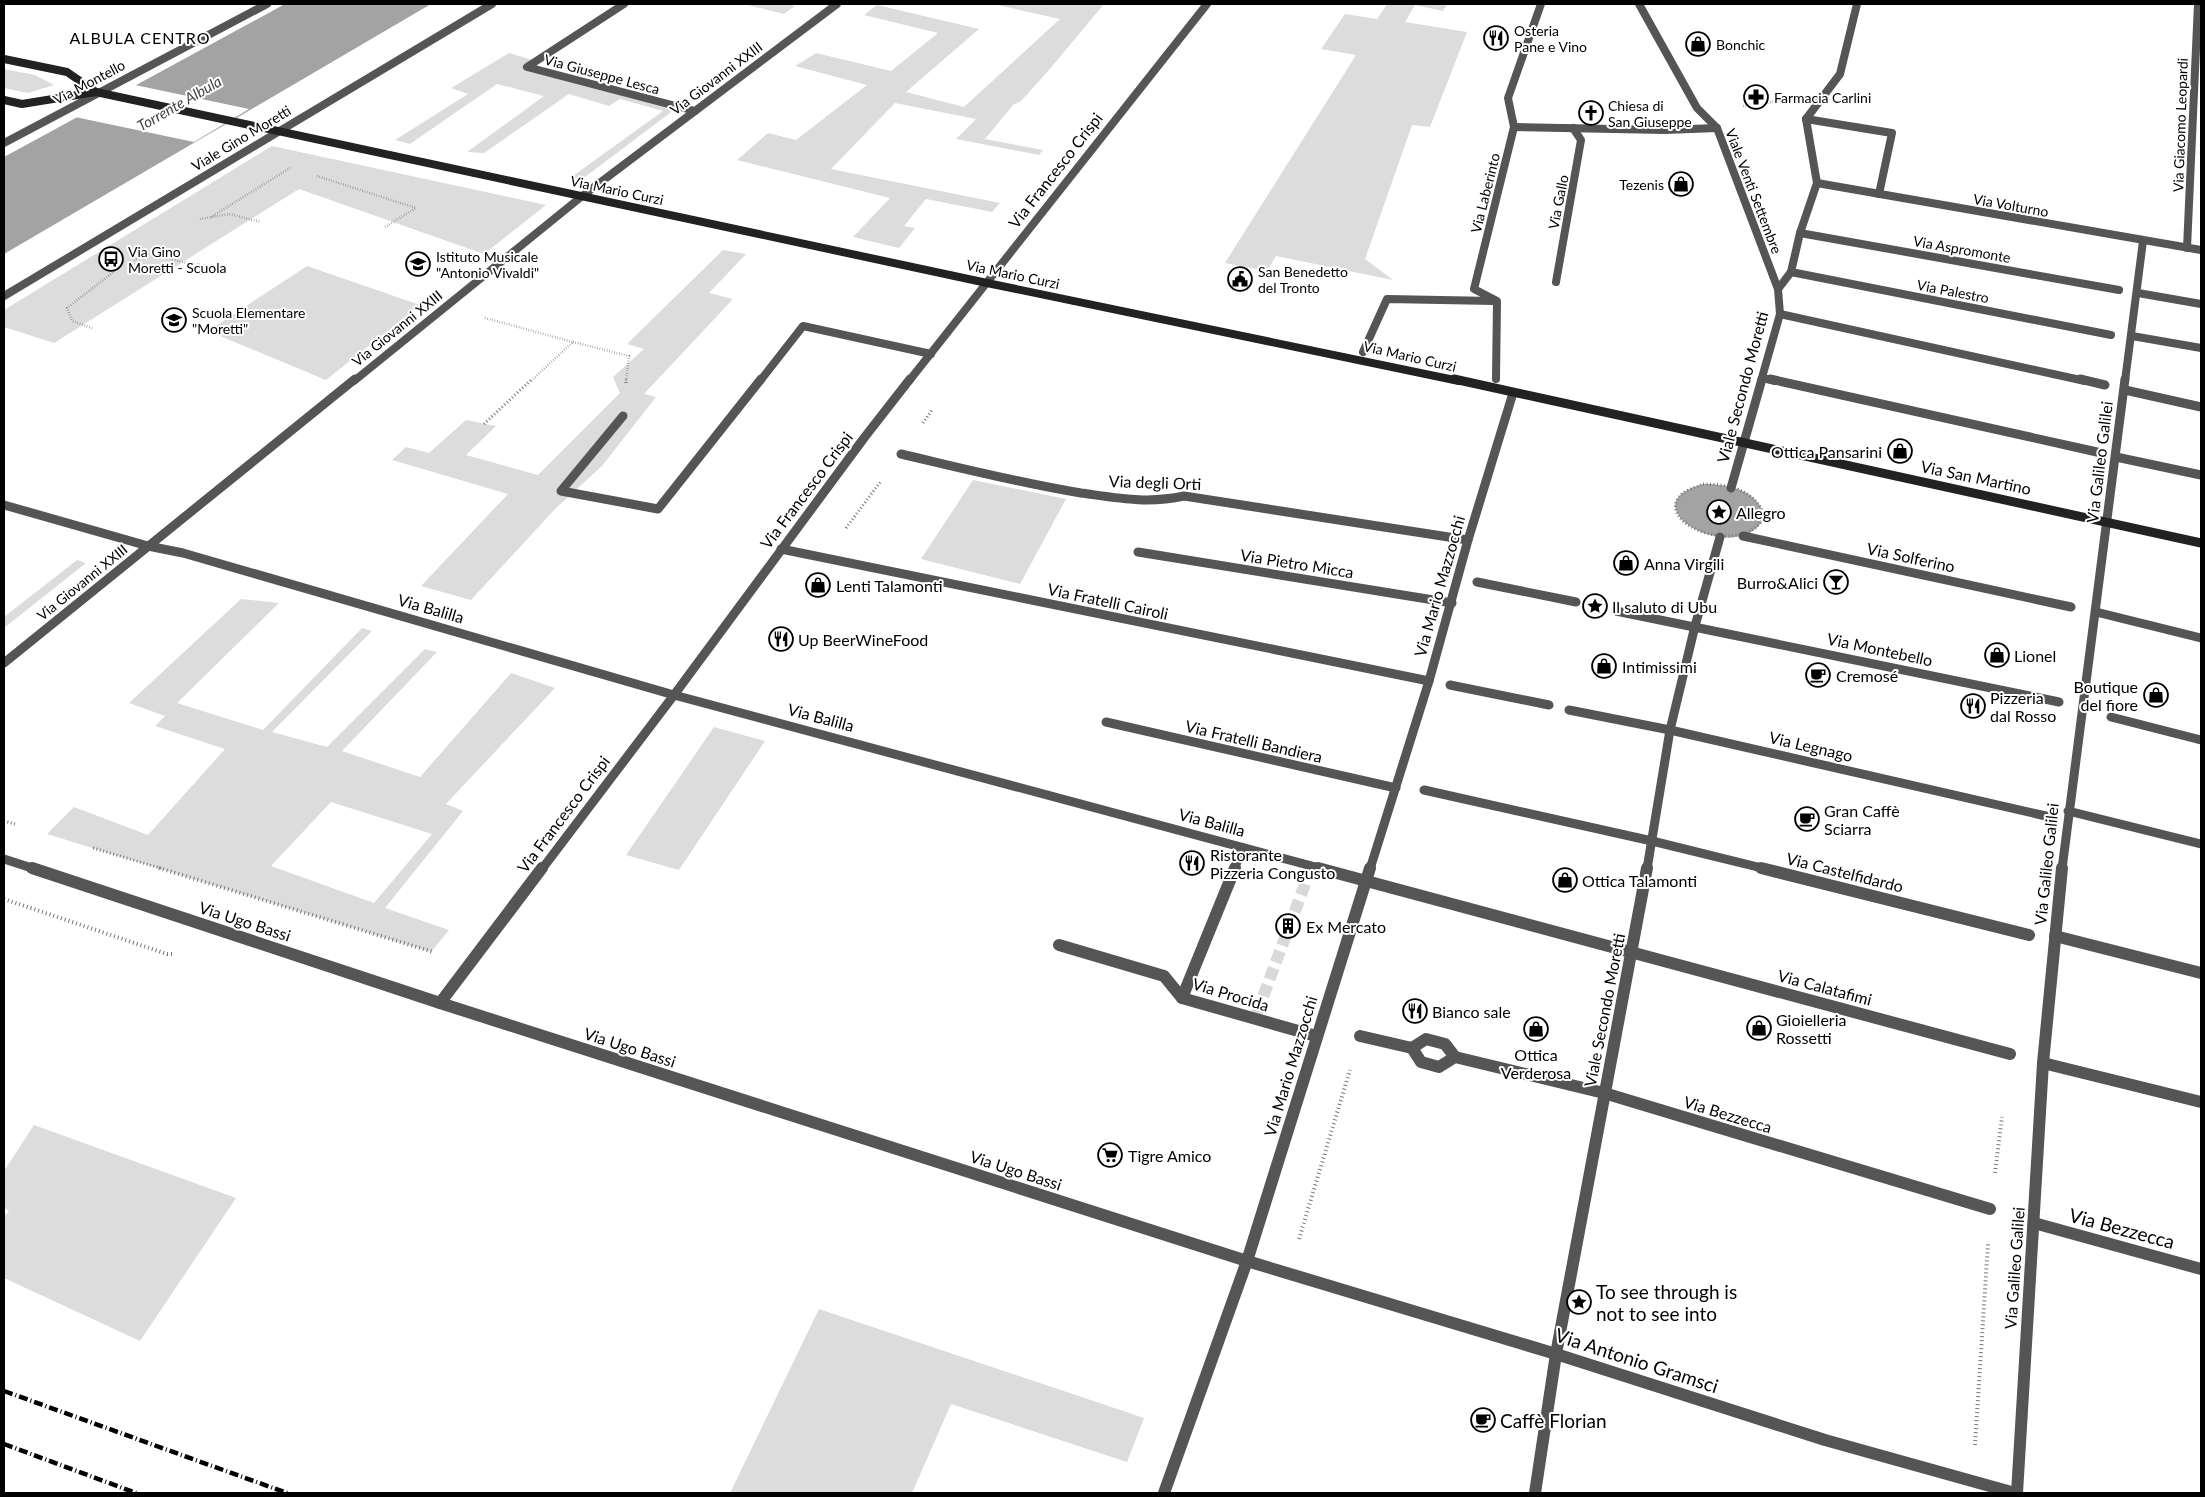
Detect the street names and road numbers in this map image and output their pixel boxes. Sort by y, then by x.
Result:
street label: Via Giovanni XXIII [666,38,766,118]
street label: Via Giuseppe Lesca [543,50,662,98]
street label: Via Montello [50,56,128,108]
street label: Via Giacomo Leopardi [2169,58,2191,192]
street label: Viale Gino Moretti [188,102,294,174]
street label: Via Francesco Crispi [1004,109,1106,231]
street label: Viale Venti Settembre [1722,126,1786,256]
street label: Via Laberinto [1467,151,1503,235]
street label: Via Mario Curzi [569,172,665,208]
street label: Via Gallo [1544,173,1572,231]
street label: Via Volturno [1972,190,2050,220]
street label: Via Aspromonte [1912,232,2012,266]
street label: Via Mario Curzi [965,256,1061,292]
street label: Via Palestro [1916,276,1991,306]
street label: Via Giovanni XXIII [348,286,446,370]
street label: Viale Secondo Moretti [1713,309,1771,465]
street label: Via Mario Curzi [1362,337,1458,375]
street label: Via Galileo Galilei [2082,400,2116,524]
street label: Via Francesco Crispi [756,428,856,552]
street label: Via San Martino [1919,456,2033,498]
street label: Via degli Orti [1108,471,1202,493]
street label: Via Mario Mazzocchi [1410,513,1468,659]
street label: Via Solferino [1865,538,1957,576]
street label: Via Giovanni XXIII [33,540,131,624]
street label: Via Pietro Micca [1239,545,1355,581]
street label: Via Fratelli Cairoli [1046,579,1170,623]
street label: Via Balilla [396,589,466,627]
street label: Via Montebello [1825,629,1935,669]
street label: Via Balilla [786,699,856,735]
street label: Via Fratelli Bandiera [1184,716,1324,766]
street label: Via Legnago [1767,727,1855,765]
street label: Via Francesco Crispi [513,752,613,876]
street label: Via Galileo Galilei [2030,802,2062,926]
street label: Via Balilla [1177,804,1247,840]
street label: Via Castelfidardo [1785,848,1905,896]
street label: Via Ugo Bassi [197,897,293,945]
street label: Viale Secondo Moretti [1580,931,1628,1088]
street label: Via Calatafimi [1776,965,1874,1009]
street label: Via Procida [1190,973,1272,1015]
street label: Via Mario Mazzocchi [1260,993,1320,1139]
street label: Via Ugo Bassi [582,1023,678,1071]
street label: Via Bezzecca [1682,1092,1774,1136]
street label: Via Ugo Bassi [968,1146,1064,1194]
street label: Via Bezzecca [2067,1203,2177,1253]
street label: Via Galileo Galilei [2000,1206,2028,1330]
street label: Via Antonio Gramsci [1553,1323,1721,1397]

